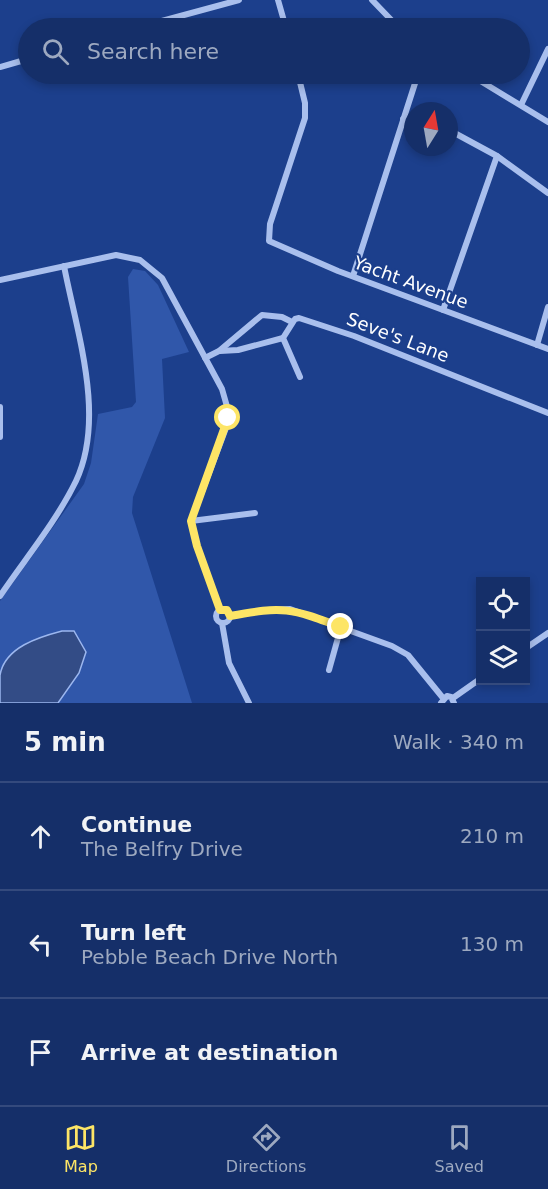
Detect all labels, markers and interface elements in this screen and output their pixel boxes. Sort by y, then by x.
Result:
search box [18,18,530,84]
icon: search [39,35,72,68]
text: Search here [87,39,219,64]
north arrow [404,102,458,156]
street label: Yacht Avenue [350,251,471,312]
street label: Seve's Lane [344,308,452,366]
route start [214,404,240,430]
map controls [476,577,530,685]
button: locate [476,577,530,631]
route end [327,613,353,639]
button: layers [476,631,530,685]
text: 5 min [24,727,106,757]
text: Walk · 340 m [393,730,524,754]
text: Continue [81,812,192,837]
icon: ahead [24,820,57,853]
text: 210 m [460,824,524,848]
text: The Belfry Drive [81,837,243,861]
text: Turn left [81,920,186,945]
icon: left [24,928,57,961]
text: 130 m [460,932,524,956]
text: Pebble Beach Drive North [81,945,338,969]
icon: arrive [24,1036,57,1069]
text: Arrive at destination [81,1040,338,1065]
tab: Map [64,1121,98,1176]
tab: Directions [226,1121,306,1176]
tab: Saved [435,1121,484,1176]

